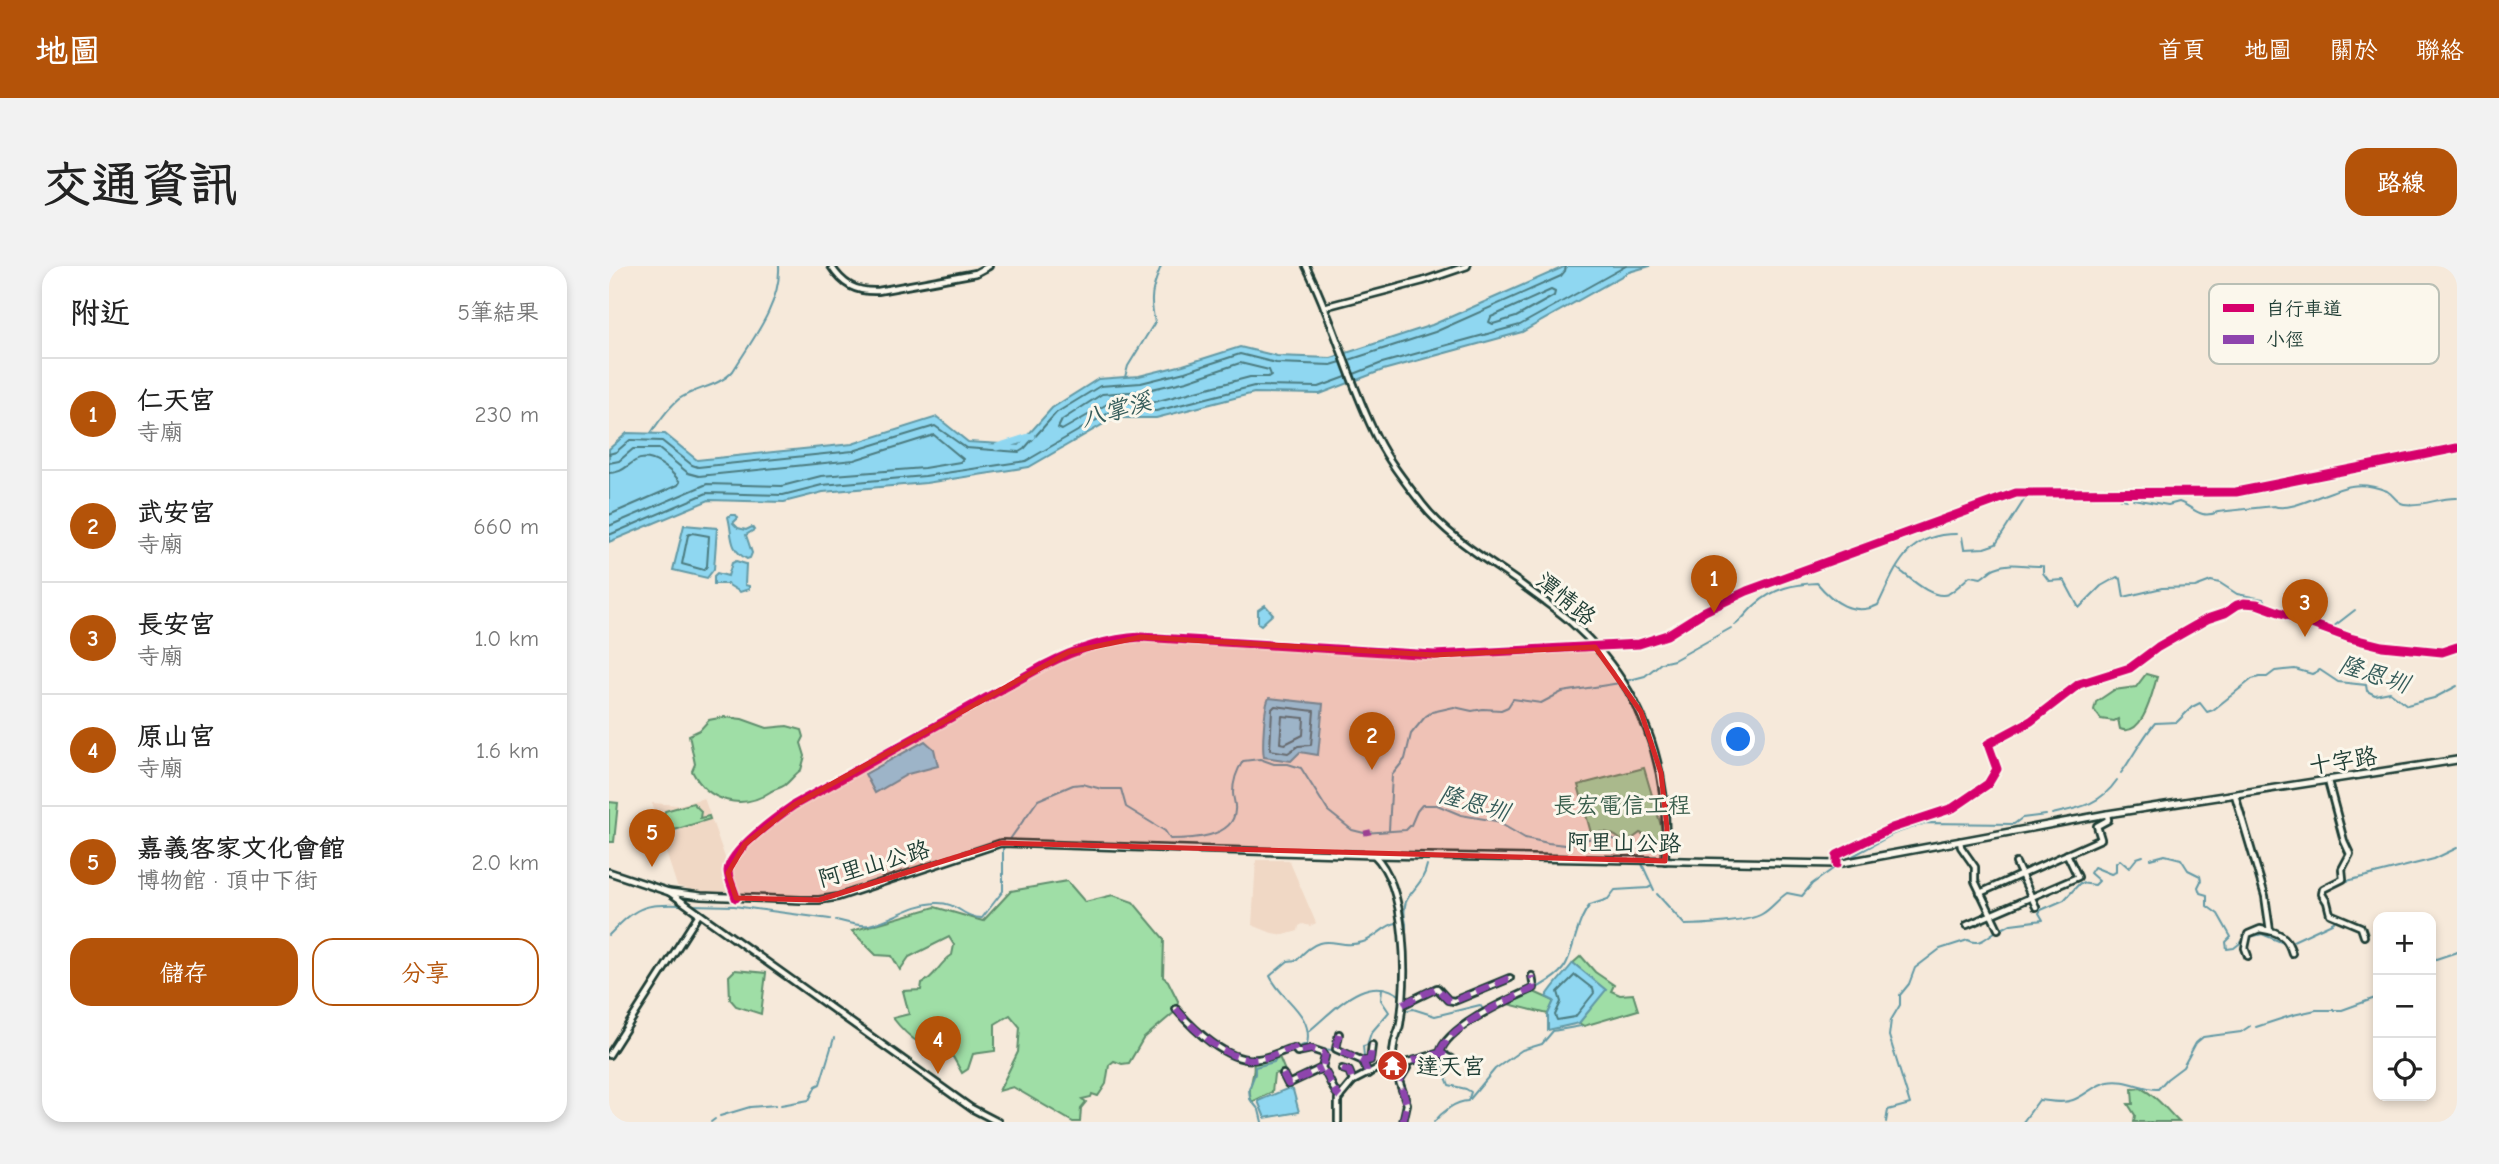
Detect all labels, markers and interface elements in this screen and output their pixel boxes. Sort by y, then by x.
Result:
text: 地圖 [35,32,101,70]
text: 首頁 [2158,36,2206,64]
text: 地圖 [2244,36,2292,64]
text: 關於 [2330,36,2378,64]
text: 聯絡 [2416,36,2464,64]
button: 路線 [2345,148,2457,216]
text: 交通資訊 [42,157,238,213]
legend [2209,284,2439,364]
text: 附近 [70,296,130,331]
text: 自行車道 [2266,298,2342,320]
text: 5筆結果 [458,299,539,326]
text: 小徑 [2266,329,2304,351]
text: 仁天宮 [137,386,215,416]
water label: 八掌溪 [1078,386,1156,433]
text: 1 [88,401,98,428]
text: 230 m [475,401,539,428]
text: 寺廟 [137,419,183,446]
text: 武安宮 [137,498,215,528]
text: 2 [87,513,99,540]
text: 660 m [473,513,539,540]
text: 寺廟 [137,531,183,558]
pin: 1 [1691,555,1737,613]
street label: 潭情路 [1531,567,1601,631]
pin: 3 [2282,579,2328,637]
text: 長安宮 [137,610,215,640]
text: 3 [87,625,99,652]
text: 1.0 km [475,625,539,652]
text: 寺廟 [137,643,183,670]
water label: 隆恩圳 [2335,650,2415,699]
pin: 2 [1349,712,1395,770]
text: 原山宮 [137,722,215,752]
your location [1721,722,1755,756]
text: 4 [88,737,98,764]
text: 1.6 km [476,737,539,764]
street label: 十字路 [2307,742,2379,780]
text: 寺廟 [137,755,183,782]
water label: 隆恩圳 [1436,780,1515,827]
park label: 長宏電信工程 [1553,792,1691,819]
pin: 5 [629,809,675,867]
street label: 阿里山公路 [1566,828,1682,858]
text: 嘉義客家文化會館 [137,834,345,864]
street label: 阿里山公路 [815,835,933,893]
text: 5 [87,849,99,876]
text: 2.0 km [472,849,539,876]
text: 博物館 · 頂中下街 [137,867,317,894]
map controls [2373,912,2436,1101]
button: + [2373,912,2436,975]
button: 儲存 [70,938,298,1006]
button: 分享 [312,938,539,1006]
button: − [2373,975,2436,1038]
pin: 4 [915,1016,961,1074]
button: locate [2373,1038,2436,1101]
temple icon: 達天宮 [1376,1049,1410,1083]
place label: 達天宮 [1416,1053,1485,1080]

